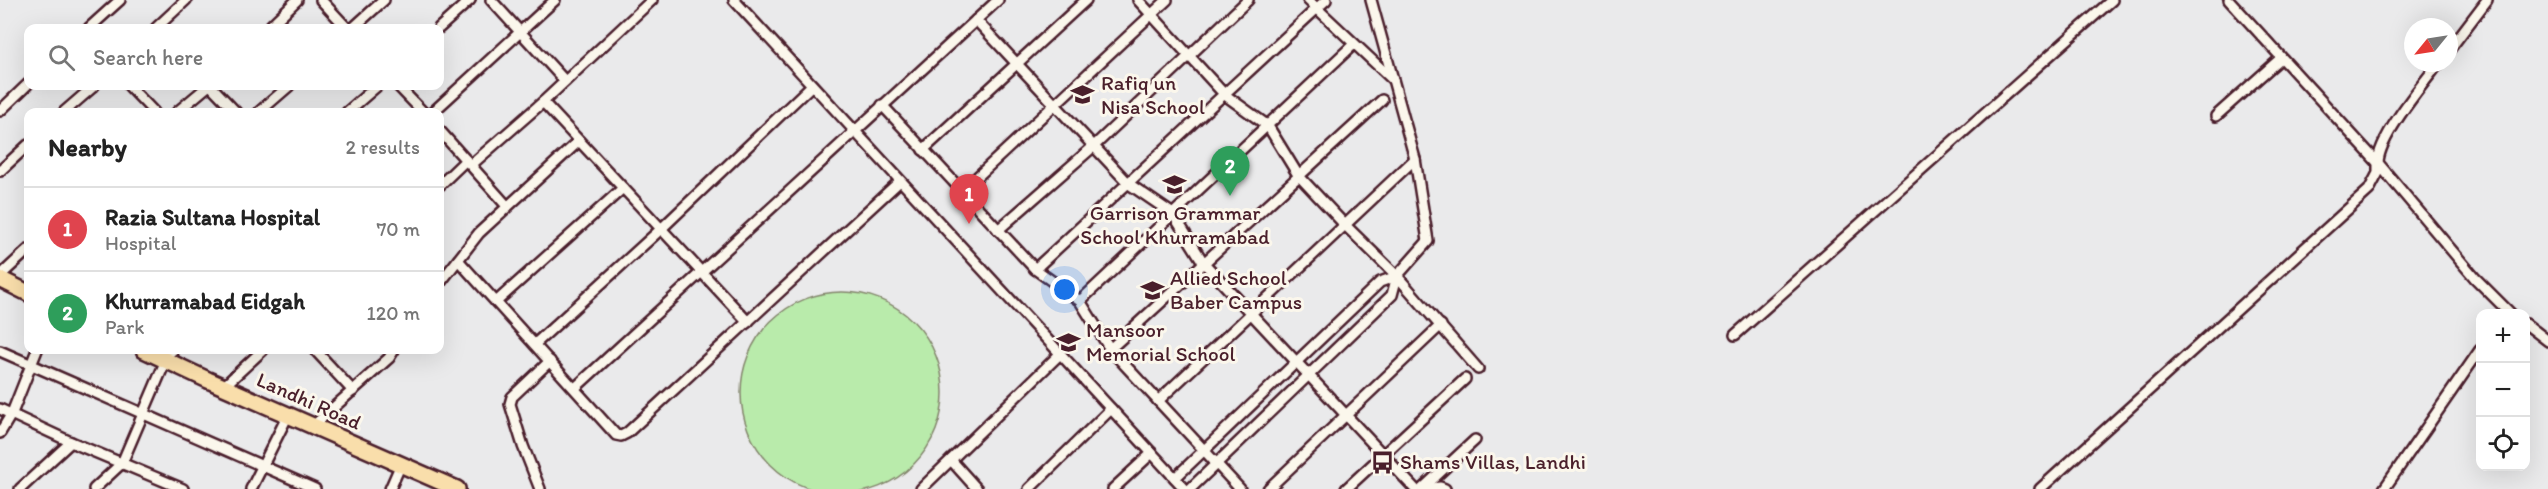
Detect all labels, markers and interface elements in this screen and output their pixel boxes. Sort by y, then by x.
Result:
north arrow [2404,18,2458,72]
search box [24,24,444,90]
icon: search [45,41,78,74]
text: Search here [93,44,203,71]
place label: Rafiq un Nisa School [1101,70,1205,119]
school or university icon: Rafiq un Nisa School [1070,82,1096,108]
text: Nearby [48,131,127,163]
text: 2 results [346,135,420,159]
pin: 2 [1210,146,1250,196]
school or university icon: Garrison Grammar School Khurramabad [1162,172,1188,198]
pin: 1 [950,174,988,224]
place label: Garrison Grammar School Khurramabad [1080,200,1270,249]
text: Razia Sultana Hospital [105,204,320,231]
text: 1 [63,217,72,241]
text: 70 m [376,217,420,241]
text: Hospital [105,231,177,255]
place label: Allied School Baber Campus [1170,265,1302,314]
your location [1050,275,1079,304]
school or university icon: Allied School Baber Campus [1139,277,1165,303]
text: Khurramabad Eidgah [105,288,305,315]
text: 2 [62,301,73,325]
text: 120 m [367,301,420,325]
map controls [2476,309,2530,471]
button: + [2476,309,2530,363]
text: Park [105,315,144,339]
place label: Mansoor Memorial School [1086,317,1235,366]
school or university icon: Mansoor Memorial School [1055,329,1081,355]
button: − [2476,363,2530,417]
street label: Landhi Road [253,366,366,435]
button: locate [2476,417,2530,471]
bus stop icon: Shams Villas, Landhi [1369,449,1395,475]
place label: Shams Villas, Landhi [1400,449,1586,474]

